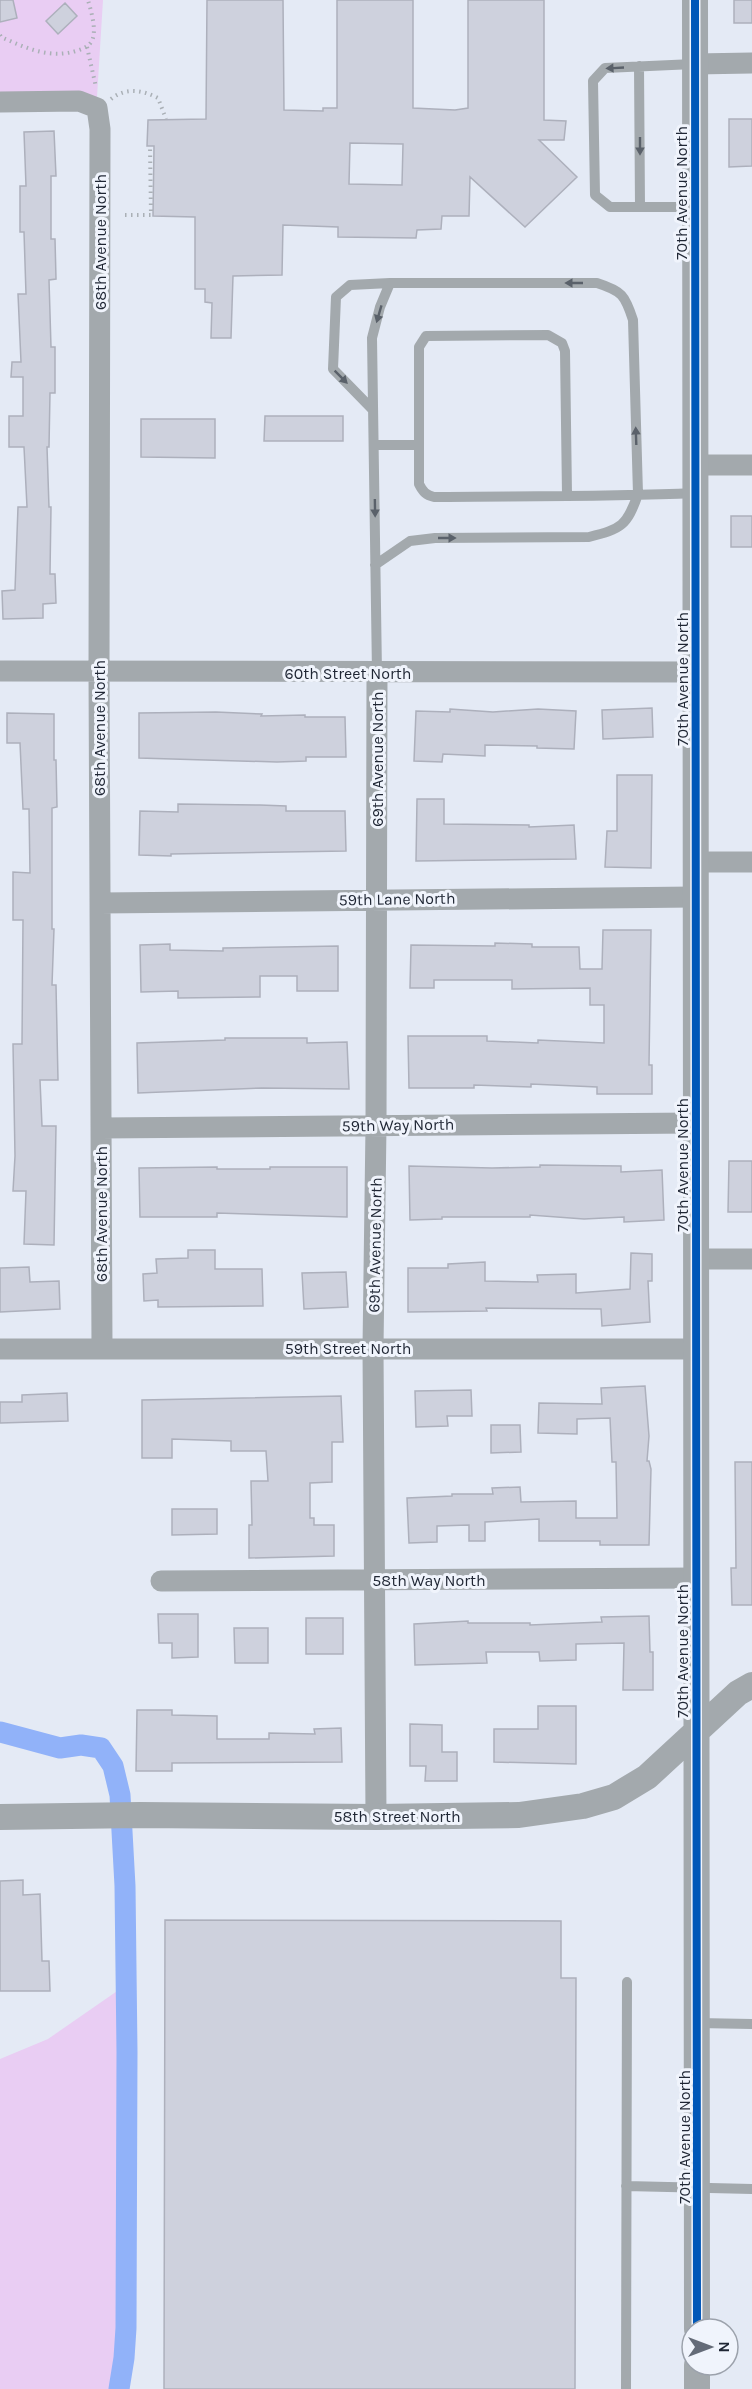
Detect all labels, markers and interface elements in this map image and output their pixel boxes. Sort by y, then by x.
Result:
one-way arrow [606,63,625,72]
street label: 70th Avenue North [672,126,691,260]
one-way arrow [635,136,644,155]
street label: 68th Avenue North [91,174,110,310]
one-way arrow [564,278,583,288]
one-way arrow [374,305,383,323]
one-way arrow [334,370,348,385]
one-way arrow [631,426,641,445]
one-way arrow [370,498,379,517]
one-way arrow [438,533,457,543]
street label: 70th Avenue North [673,612,692,746]
street label: 68th Avenue North [90,660,109,796]
street label: 60th Street North [285,664,412,683]
street label: 69th Avenue North [368,691,387,827]
street label: 59th Lane North [338,888,456,910]
street label: 70th Avenue North [673,1098,692,1232]
street label: 59th Way North [341,1115,455,1135]
street label: 68th Avenue North [92,1146,111,1282]
street label: 69th Avenue North [364,1177,386,1313]
street label: 59th Street North [285,1339,411,1358]
street label: 58th Way North [372,1571,486,1590]
street label: 70th Avenue North [673,1584,692,1718]
street label: 58th Street North [333,1807,461,1826]
street label: 70th Avenue North [675,2070,694,2204]
north arrow [680,2317,740,2377]
text: N [715,2341,734,2353]

